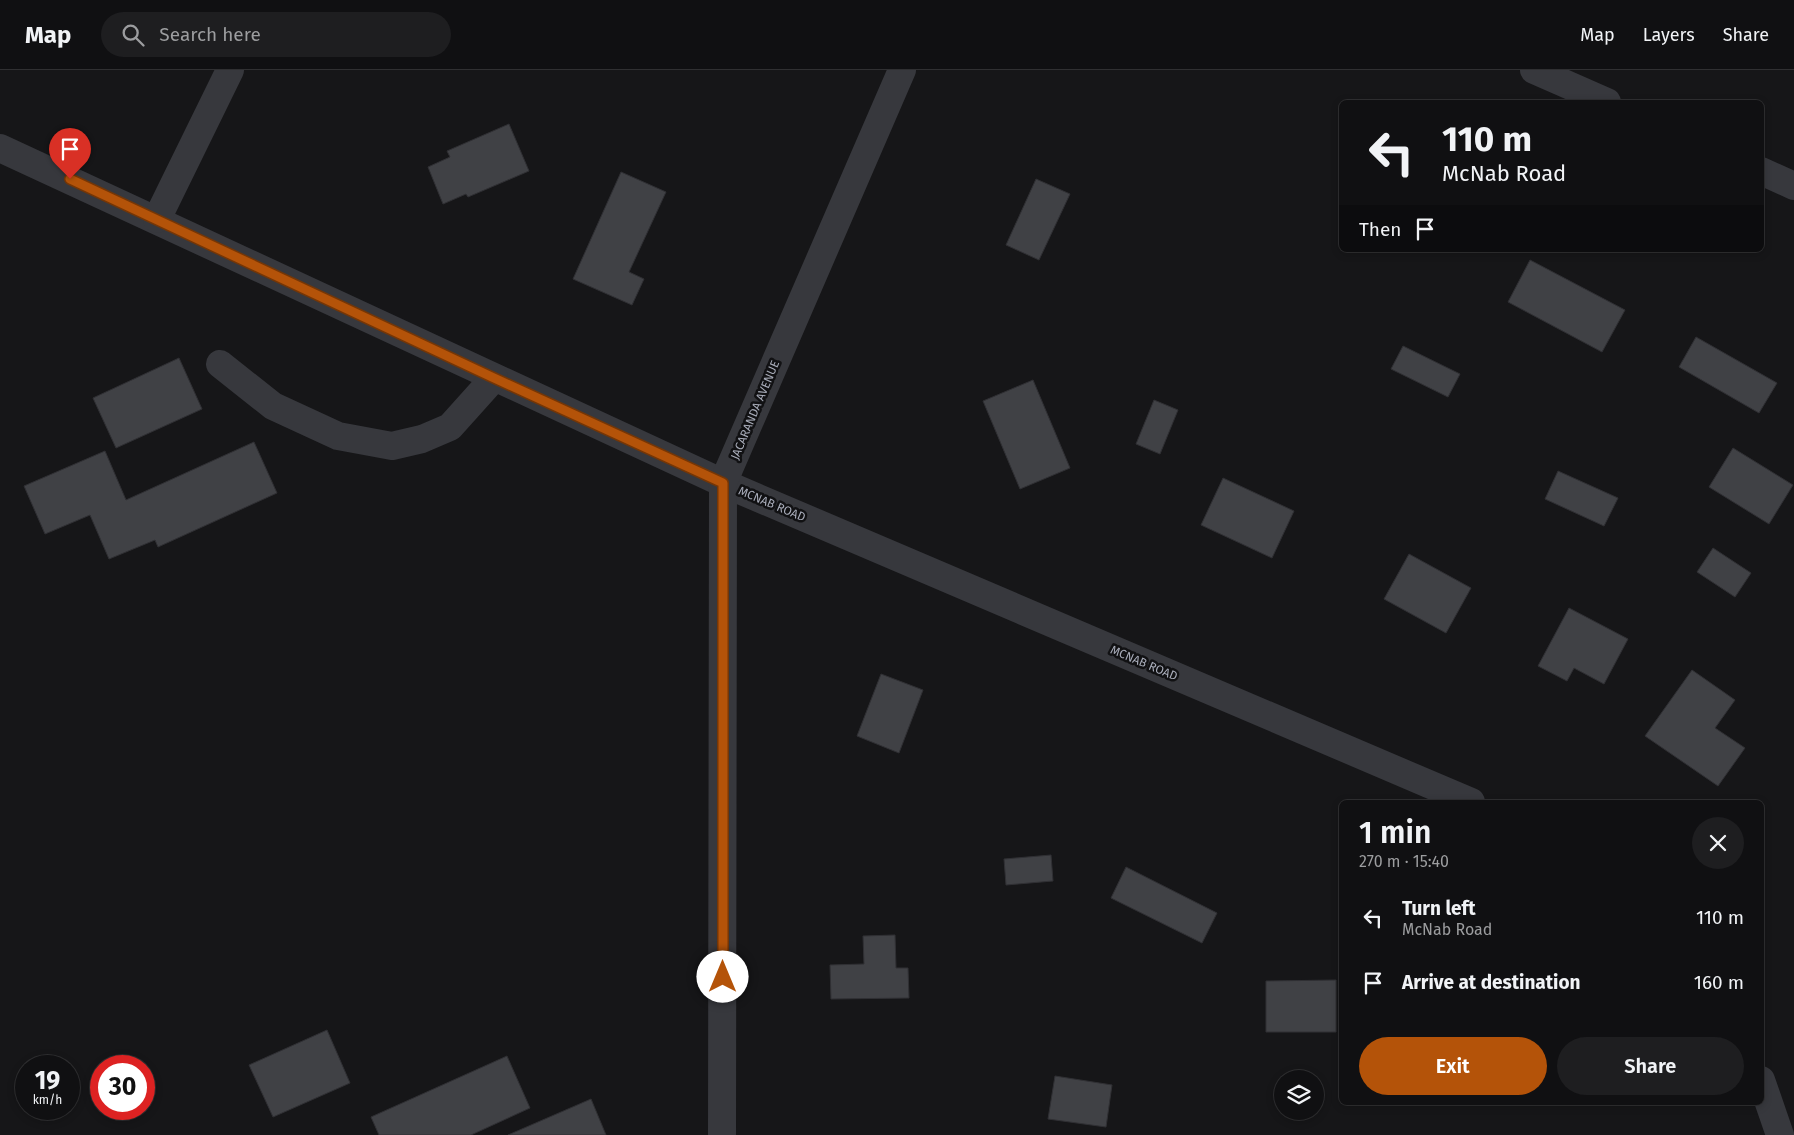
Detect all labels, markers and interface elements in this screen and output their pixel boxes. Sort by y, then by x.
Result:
search box [101,12,451,57]
text: Map [25,21,71,49]
icon: search [119,21,147,49]
text: Search here [159,23,261,46]
text: Map [1580,24,1615,46]
text: Layers [1643,24,1695,46]
text: Share [1723,24,1769,46]
text: 110 m [1442,118,1532,160]
icon: left [1359,120,1424,185]
pin [49,128,91,179]
icon: arrive [56,135,84,163]
text: McNab Road [1442,160,1566,187]
icon: arrive [1411,215,1439,243]
text: Then [1359,218,1401,241]
street label: JACARANDA AVENUE [728,358,782,462]
street label: MCNAB ROAD [736,484,808,525]
street label: MCNAB ROAD [1108,643,1180,684]
text: 1 min [1359,815,1431,851]
button: close [1692,817,1744,869]
text: 270 m · 15:40 [1359,852,1449,871]
text: Turn left [1402,897,1476,920]
icon: left [1359,904,1387,932]
text: 110 m [1696,906,1744,929]
text: McNab Road [1402,920,1492,939]
position arrow [696,950,748,1002]
icon: arrive [1359,969,1387,997]
text: Arrive at destination [1402,971,1581,994]
text: 160 m [1694,971,1744,994]
button: Exit [1359,1037,1547,1095]
button: Share [1557,1037,1744,1095]
speed limit sign: 30 [90,1055,155,1120]
text: 19 [35,1066,60,1096]
map controls [1274,1070,1324,1120]
button: layers [1274,1070,1324,1120]
text: km/h [33,1093,62,1107]

